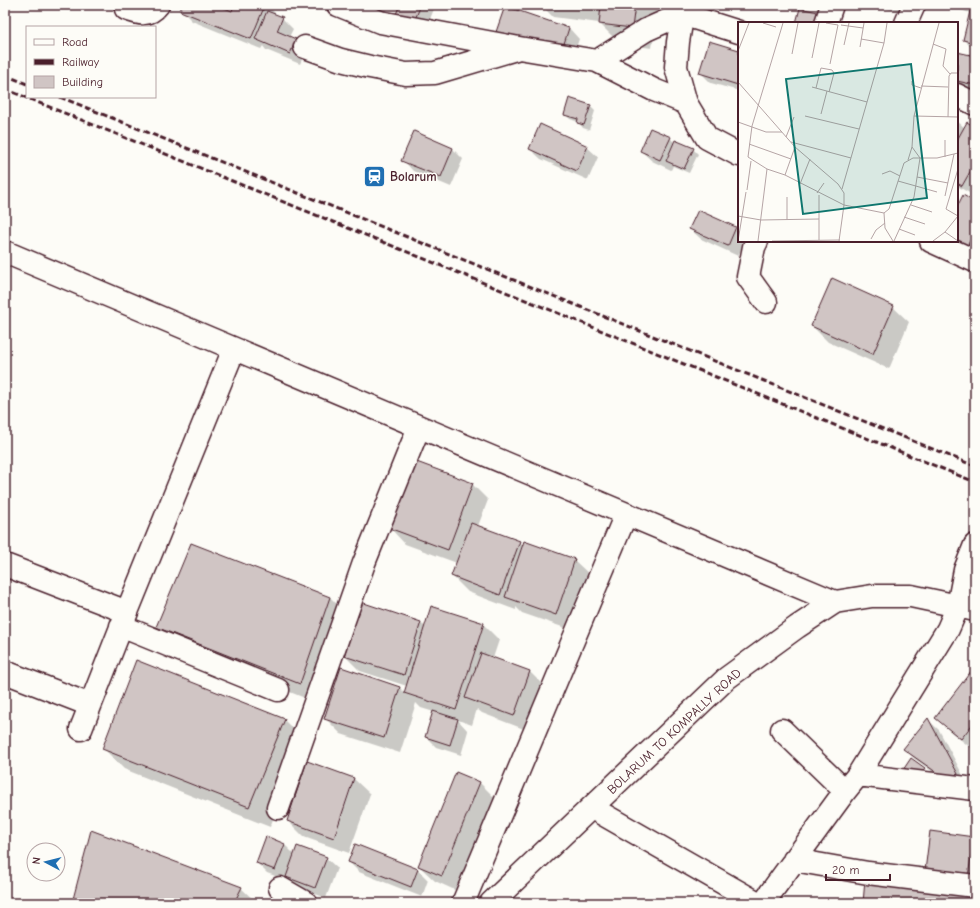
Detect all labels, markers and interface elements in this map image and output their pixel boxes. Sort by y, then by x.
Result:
inset map [738,22,958,242]
legend [26,26,156,98]
text: Road [62,35,88,49]
text: Railway [62,55,100,69]
text: Building [62,75,103,89]
station icon: Bolarum [362,163,388,189]
place label: Bolarum [390,169,437,184]
street label: BOLARUM TO KOMPALLY ROAD [604,665,744,797]
north arrow [26,842,66,882]
text: N [30,856,43,865]
scale bar [826,856,890,882]
text: 20 m [832,863,860,877]

